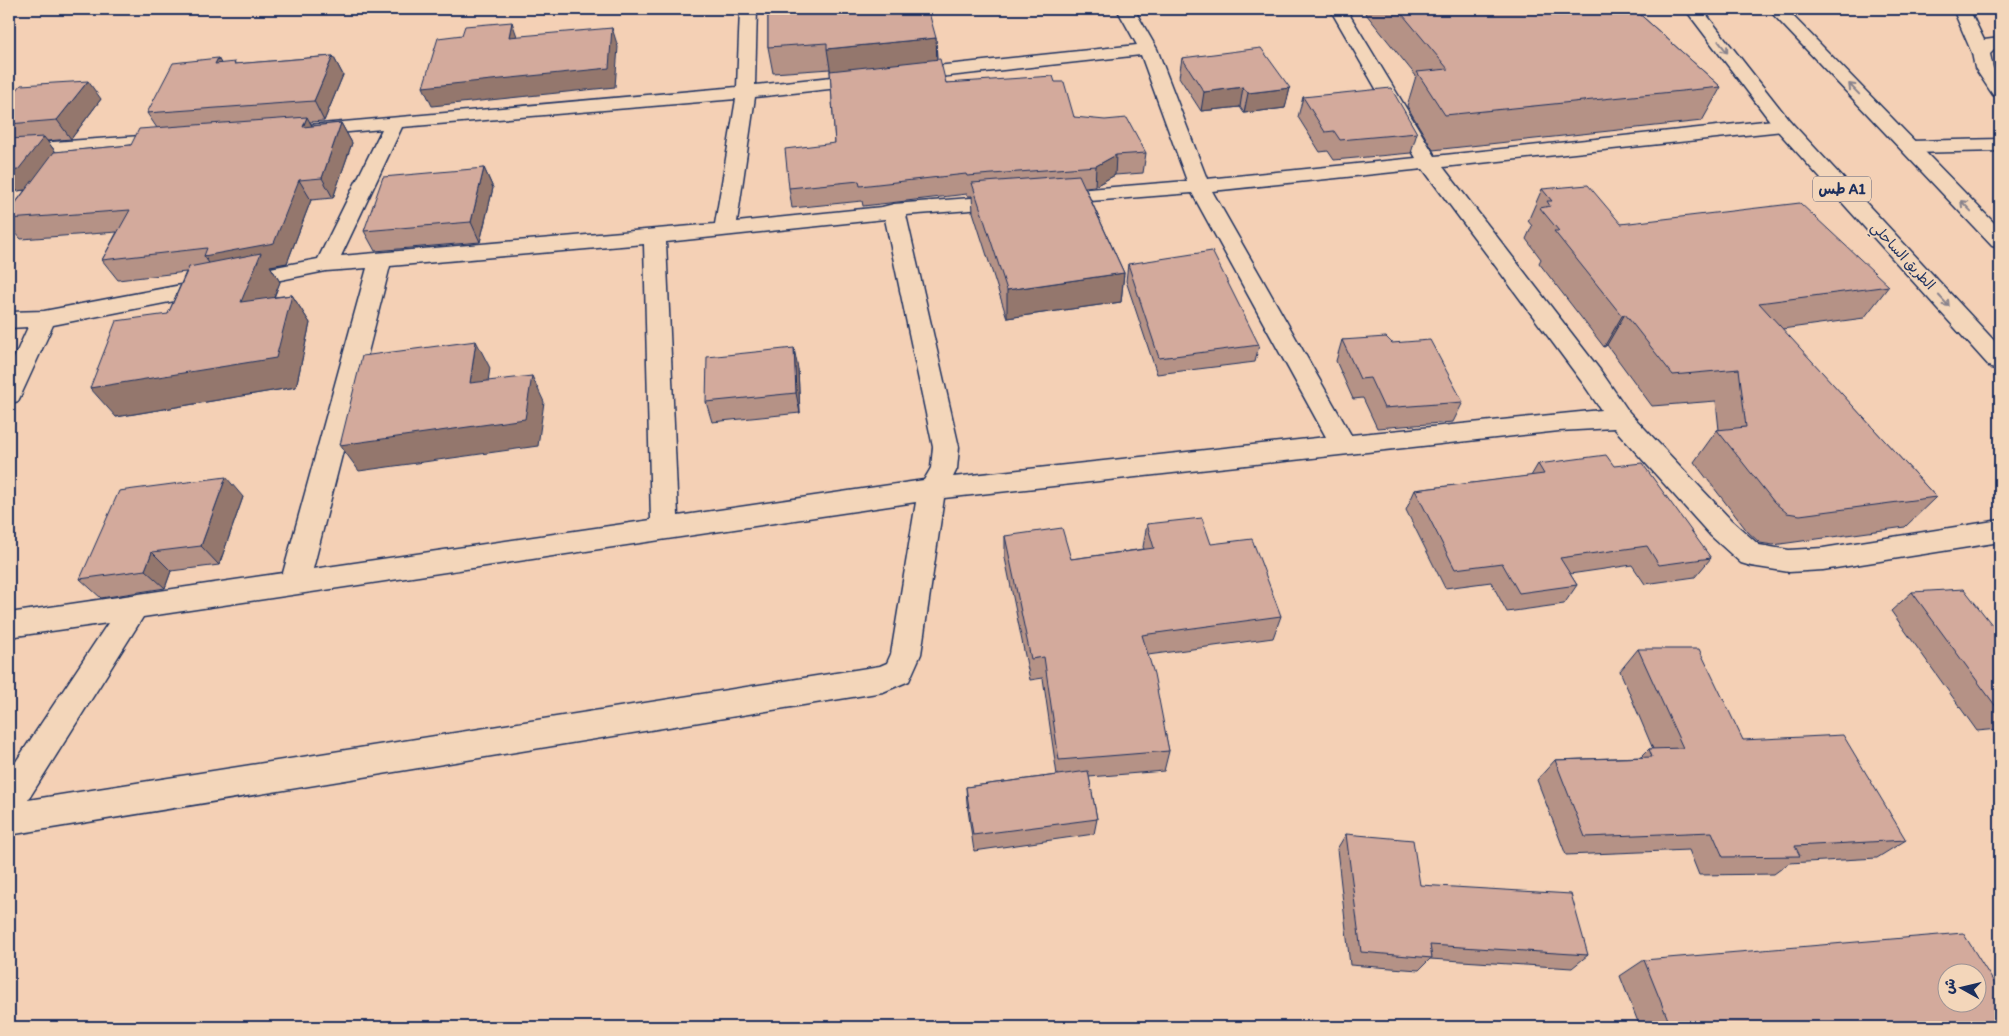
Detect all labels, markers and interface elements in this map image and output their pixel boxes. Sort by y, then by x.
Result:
one-way arrow [1717,40,1728,53]
one-way arrow [1848,83,1860,95]
road number: طس A1 [1813,176,1871,202]
one-way arrow [1960,200,1973,212]
street label: الطريق الساحلي [1864,219,1939,296]
one-way arrow [1939,295,1950,308]
north arrow [1936,964,1986,1014]
text: ش [1940,977,1959,995]

